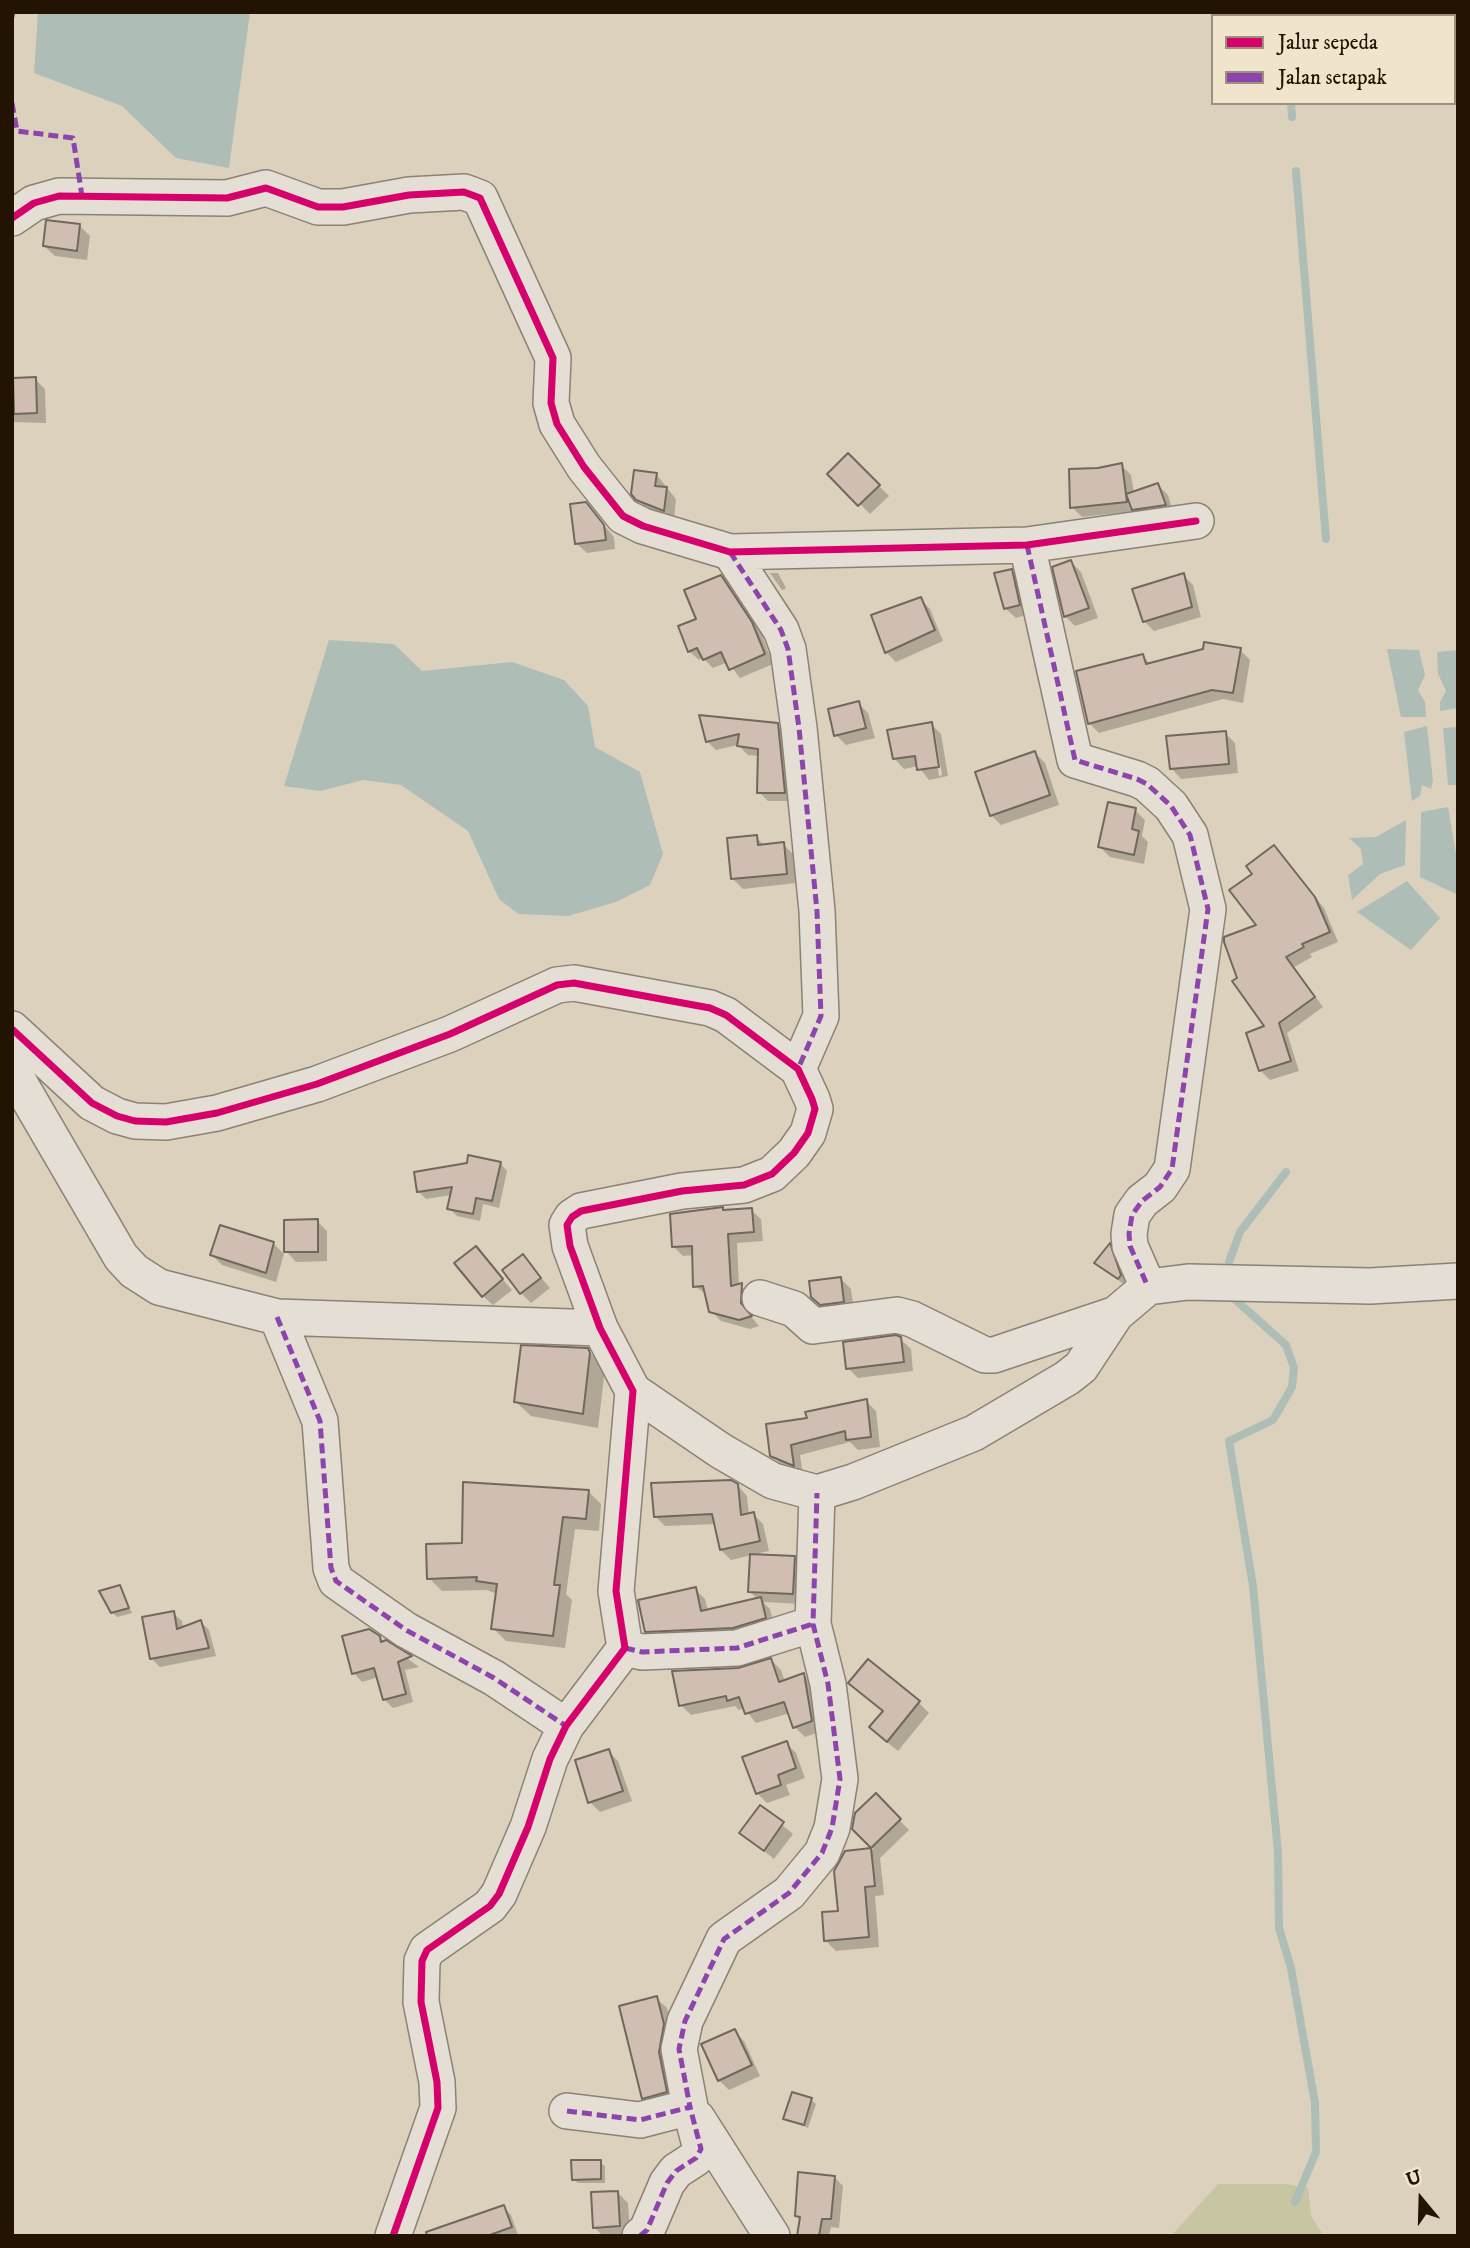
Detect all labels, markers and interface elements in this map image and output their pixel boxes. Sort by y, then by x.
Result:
legend [1211,14,1456,105]
text: Jalur sepeda [1278,30,1378,56]
text: Jalan setapak [1278,65,1387,91]
north arrow [1386,2164,1456,2234]
text: U [1403,2165,1425,2192]

